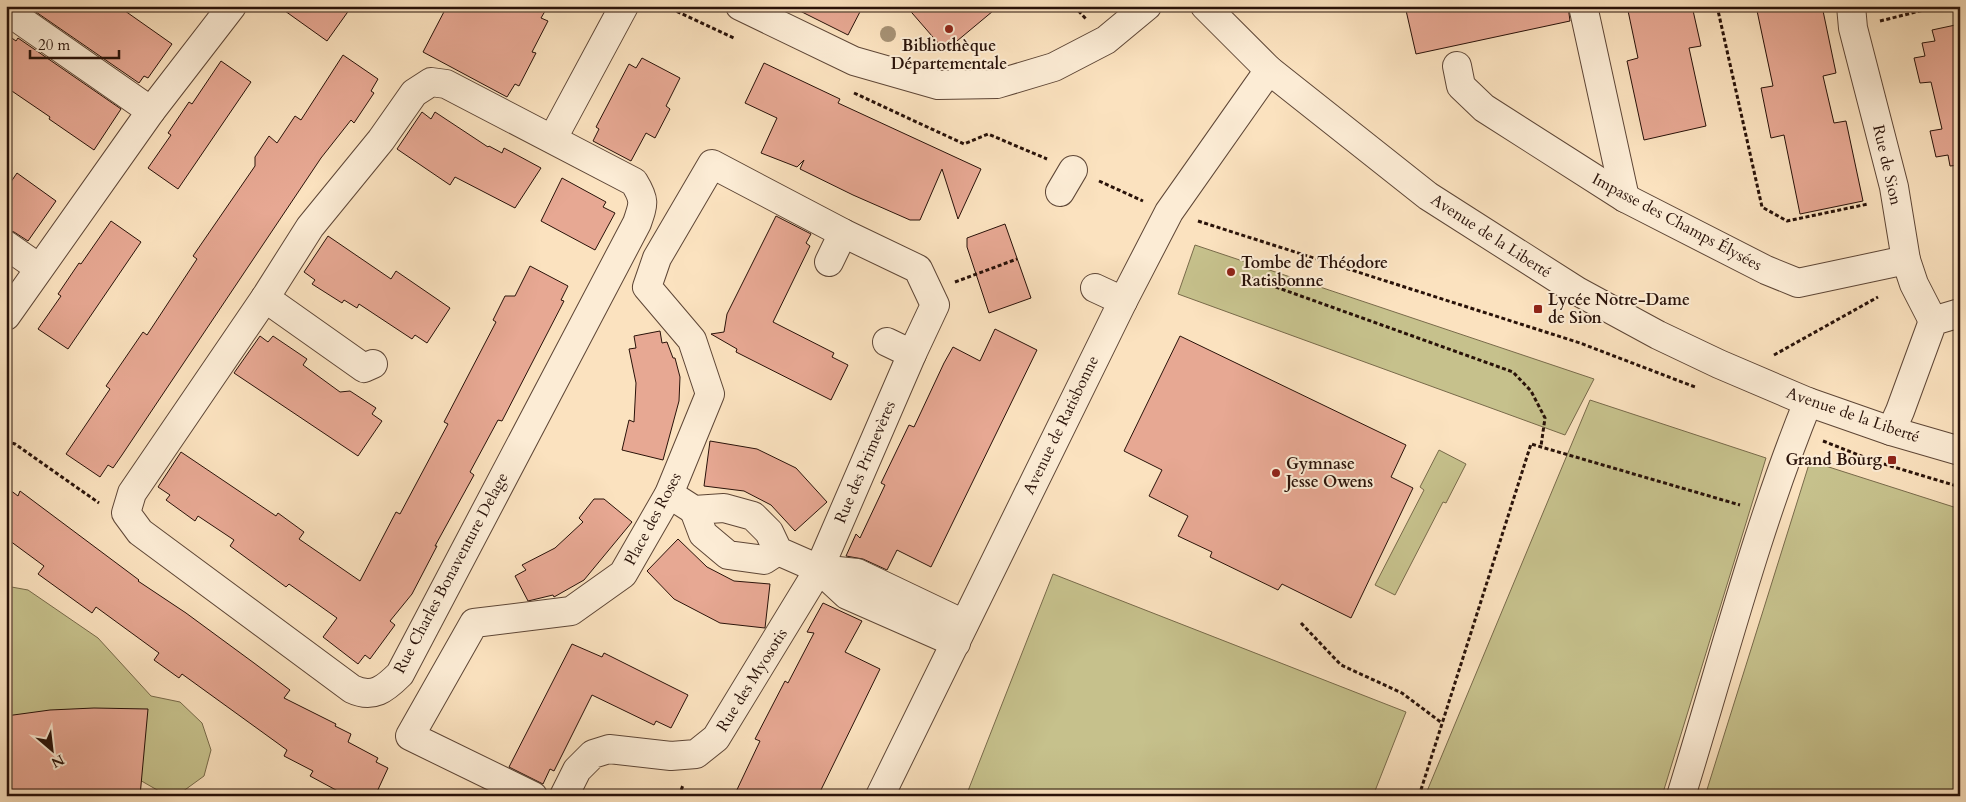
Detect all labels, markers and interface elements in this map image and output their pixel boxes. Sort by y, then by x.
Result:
marker: Bibliothèque Départementale [943,23,955,35]
scale bar [30,28,119,60]
text: 20 m [38,35,70,55]
place label: Bibliothèque Départementale [891,35,1007,75]
street label: Rue de Sion [1867,123,1907,207]
street label: Impasse des Champs Élysées [1588,168,1766,276]
street label: Avenue de la Liberté [1426,189,1556,283]
place label: Tombe de Théodore Ratisbonne [1241,252,1388,292]
marker: Tombe de Théodore Ratisbonne [1225,266,1237,278]
place label: Lycée Notre-Dame de Sion [1548,289,1690,329]
marker: Lycée Notre-Dame de Sion [1532,303,1544,315]
street label: Avenue de Ratisbonne [1018,352,1104,498]
street label: Avenue de la Liberté [1783,382,1923,448]
street label: Rue des Primevères [829,397,901,527]
place label: Grand Bourg [1785,449,1882,471]
place label: Gymnase Jesse Owens [1284,453,1373,493]
marker: Grand Bourg [1886,454,1898,466]
marker: Gymnase Jesse Owens [1270,467,1282,479]
street label: Rue Charles Bonaventure Delage [388,469,514,677]
street label: Place des Roses [619,469,687,569]
street label: Rue des Myosotis [711,624,793,736]
north arrow [28,724,78,774]
text: N [48,750,68,772]

